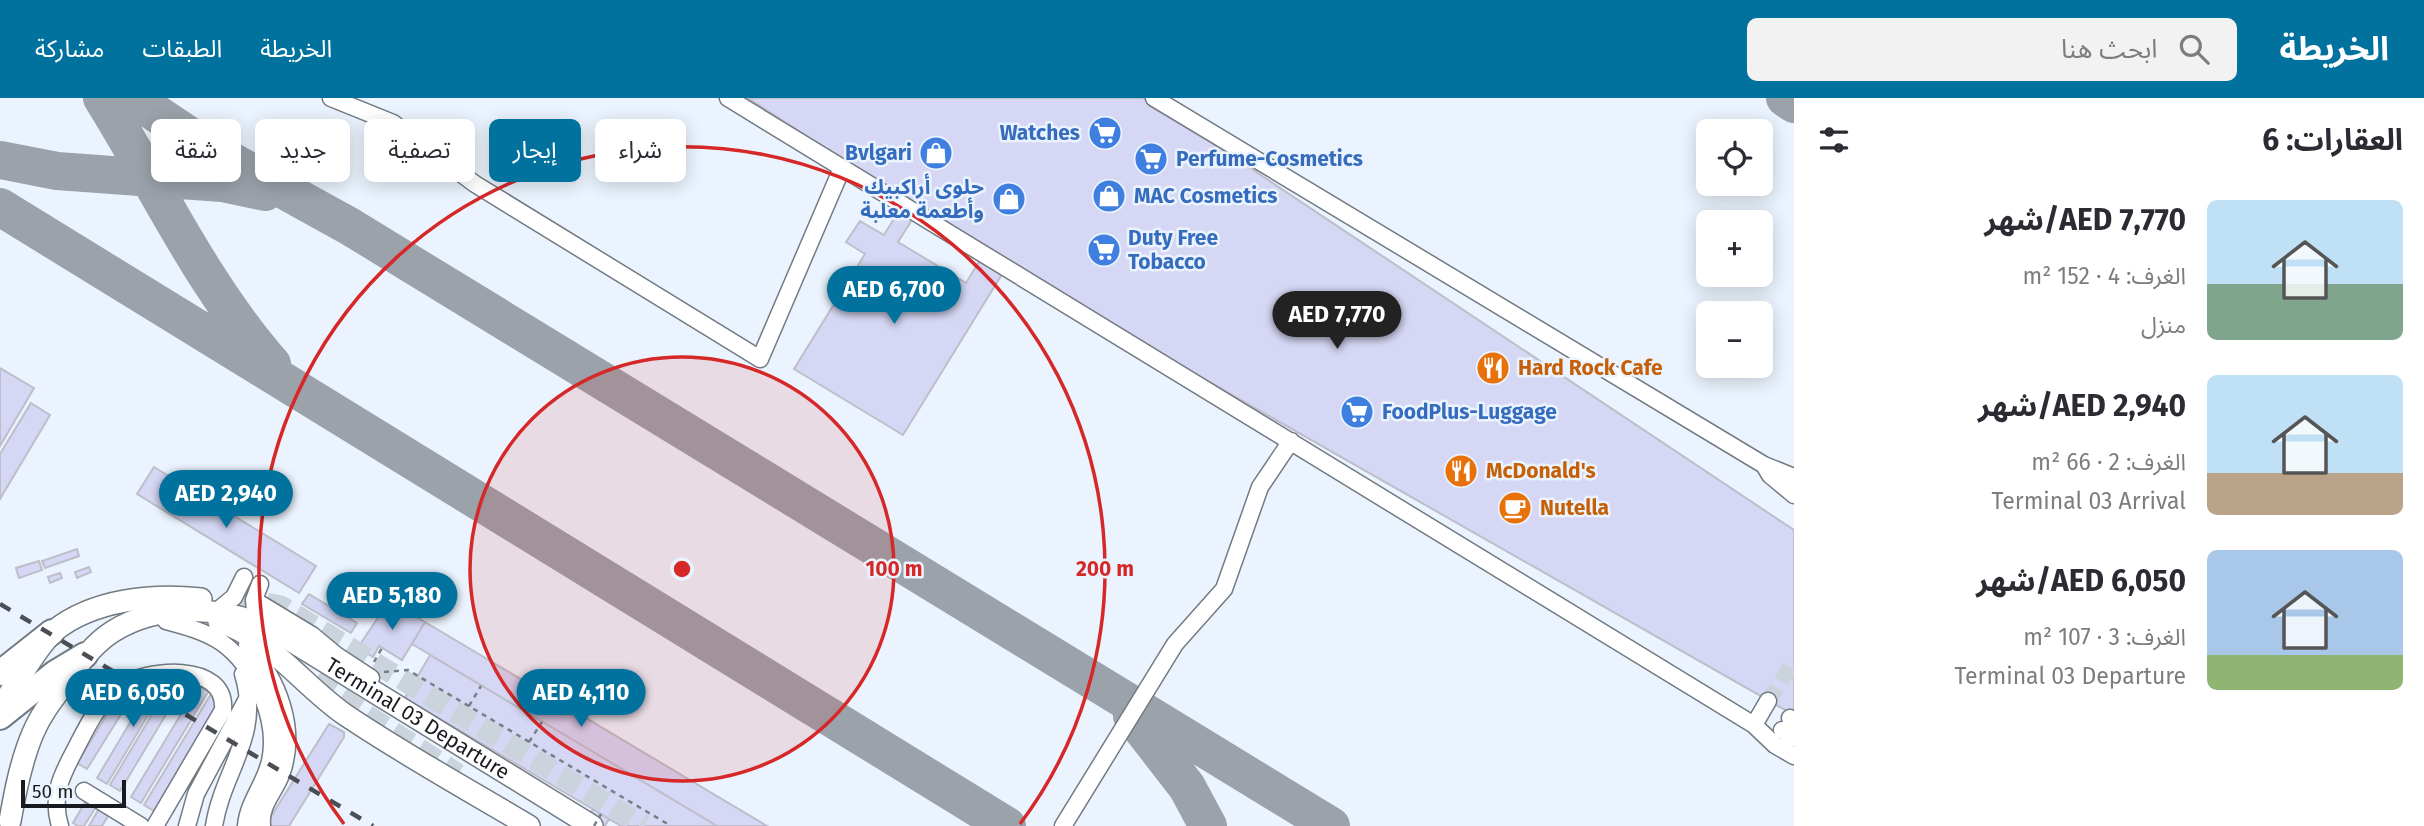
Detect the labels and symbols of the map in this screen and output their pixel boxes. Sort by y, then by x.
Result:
supermarket icon: Watches [1086,114,1124,152]
place label: Watches [1000,120,1080,146]
shop icon: Bvlgari [917,134,955,172]
place label: Bvlgari [845,140,912,166]
supermarket icon: Perfume-Cosmetics [1132,140,1170,178]
place label: Perfume-Cosmetics [1176,146,1363,172]
place label: حلوى أراكبيك وأطعمة معلبة [860,173,984,224]
shop icon: MAC Cosmetics [1090,177,1128,215]
shop icon: حلوى أراكبيك وأطعمة معلبة [990,180,1028,218]
place label: MAC Cosmetics [1134,183,1277,209]
place label: Duty Free Tobacco [1128,225,1218,275]
supermarket icon: Duty Free Tobacco [1085,231,1123,269]
pin: AED 6,700 [814,266,974,326]
pin: AED 7,770 [1257,292,1417,351]
restaurant icon: Hard Rock Cafe [1474,349,1512,387]
place label: Hard Rock Cafe [1518,355,1663,381]
supermarket icon: FoodPlus-Luggage [1338,393,1376,431]
place label: FoodPlus-Luggage [1382,399,1557,425]
restaurant icon: McDonald's [1442,452,1480,490]
place label: McDonald's [1486,458,1596,484]
pin: AED 2,940 [146,470,306,530]
cafe icon: Nutella [1496,489,1534,527]
place label: Nutella [1540,495,1609,521]
text: 100 m [865,556,923,582]
text: 200 m [1076,556,1134,582]
centre of rings [670,557,694,581]
pin: AED 5,180 [312,573,472,632]
street label: Terminal 03 Departure [321,652,515,785]
pin: AED 6,050 [53,670,213,729]
pin: AED 4,110 [501,670,661,729]
scale bar [21,777,126,809]

